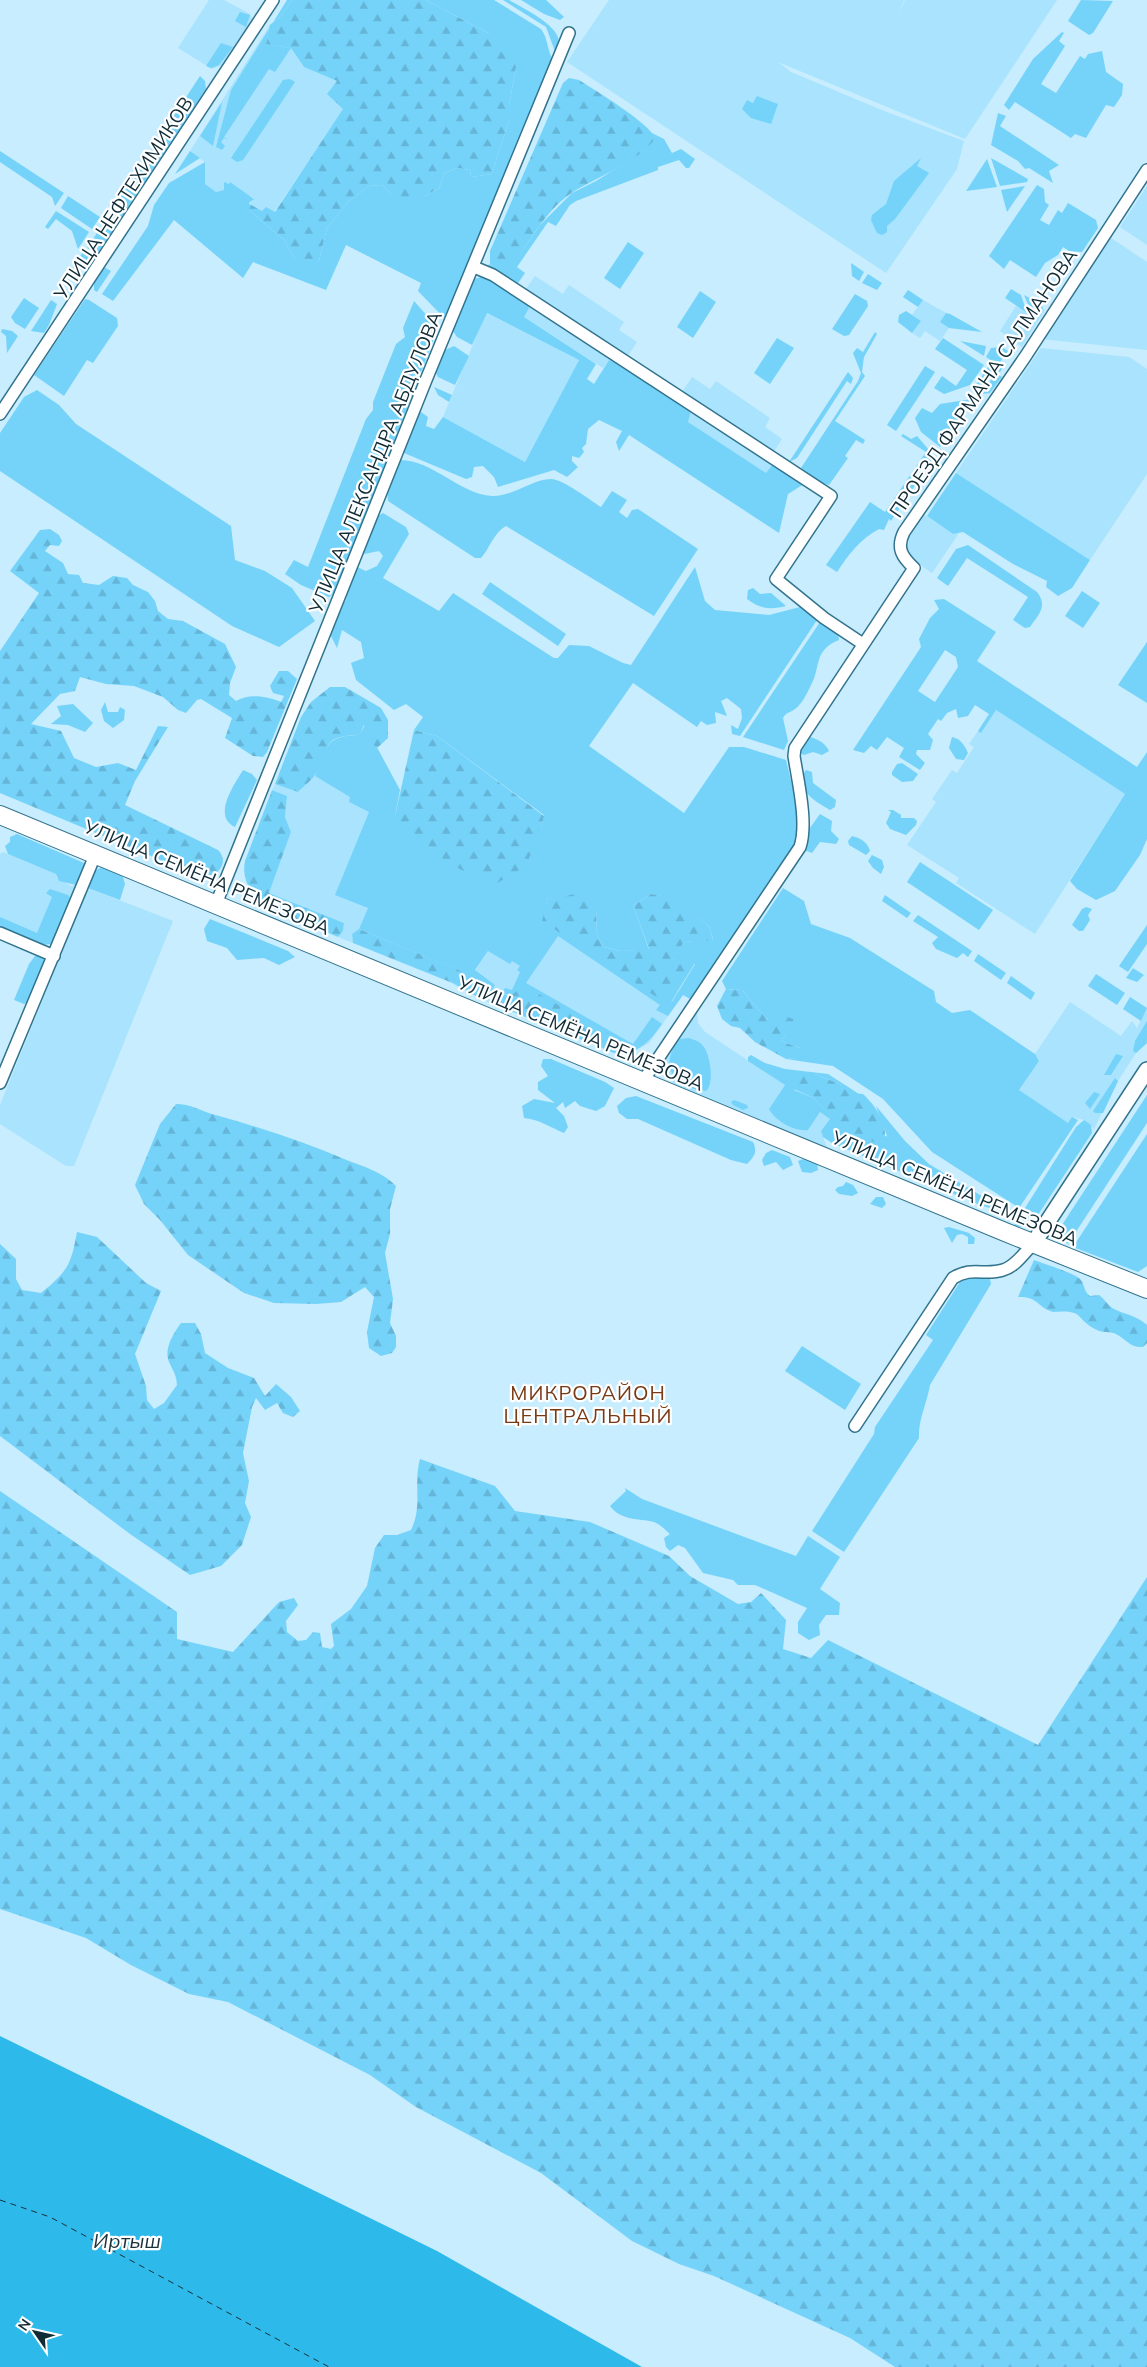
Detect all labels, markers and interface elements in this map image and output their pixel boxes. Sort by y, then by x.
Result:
street label: УЛИЦА НЕФТЕХИМИКОВ [48,92,198,305]
street label: ПРОЕЗД ФАРМАНА САЛМАНОВА [884,244,1082,522]
street label: УЛИЦА АЛЕКСАНДРА АБДУЛОВА [303,307,447,618]
street label: УЛИЦА СЕМЁНА РЕМЕЗОВА [79,814,334,940]
street label: УЛИЦА СЕМЁНА РЕМЕЗОВА [453,970,708,1096]
street label: УЛИЦА СЕМЁНА РЕМЕЗОВА [827,1125,1082,1251]
district label: МИКРОРАЙОН ЦЕНТРАЛЬНЫЙ [504,1380,672,1428]
water label: Иртыш [93,2228,161,2253]
north arrow [10,2307,60,2357]
text: N [14,2315,35,2334]

